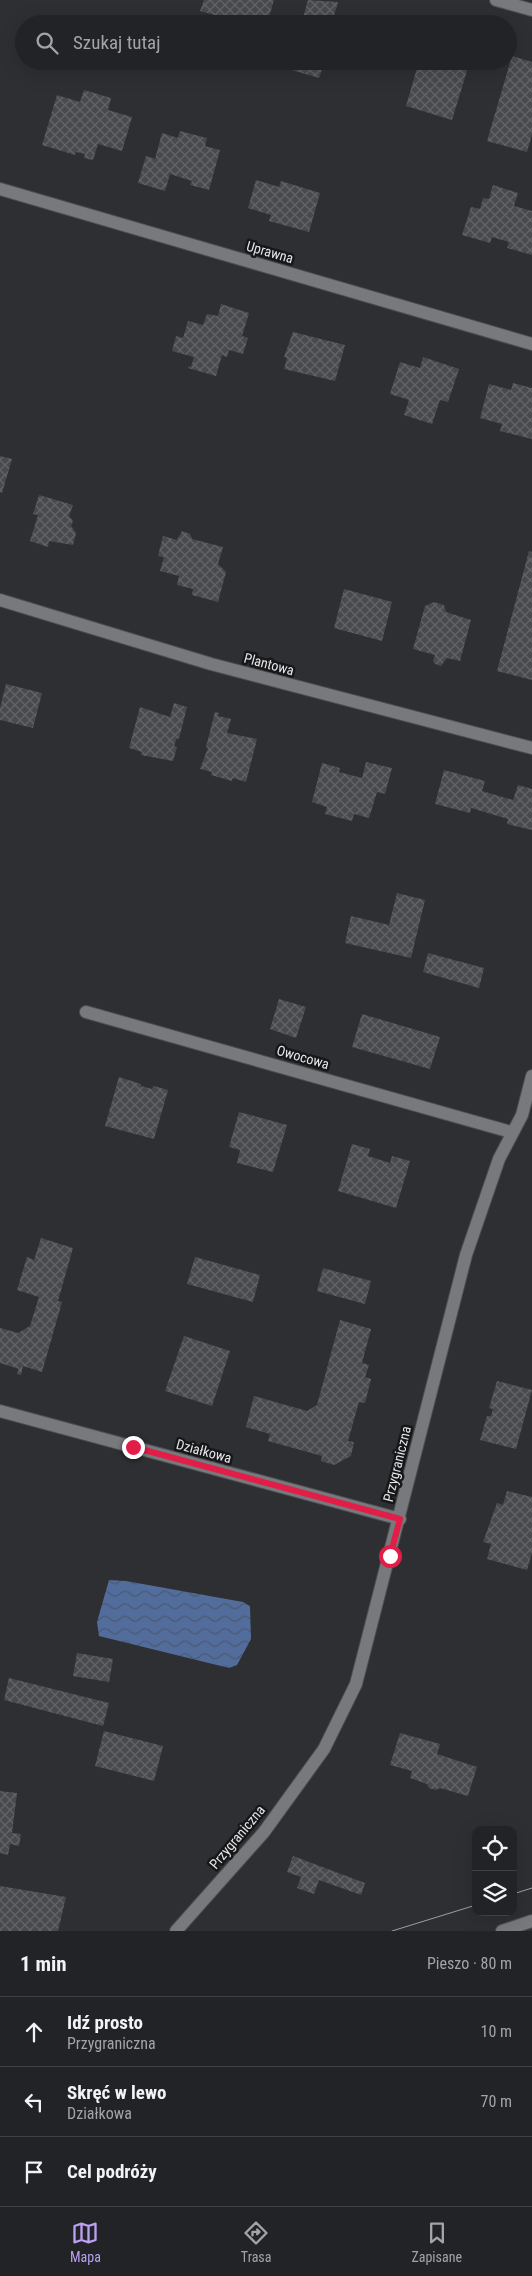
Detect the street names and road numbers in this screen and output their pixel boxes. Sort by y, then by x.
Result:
street label: Uprawna [245,238,295,266]
street label: Plantowa [242,650,296,678]
street label: Owocowa [275,1042,331,1072]
street label: Przygraniczna [380,1424,414,1504]
street label: Działkowa [175,1436,233,1466]
street label: Przygraniczna [206,1802,268,1872]

